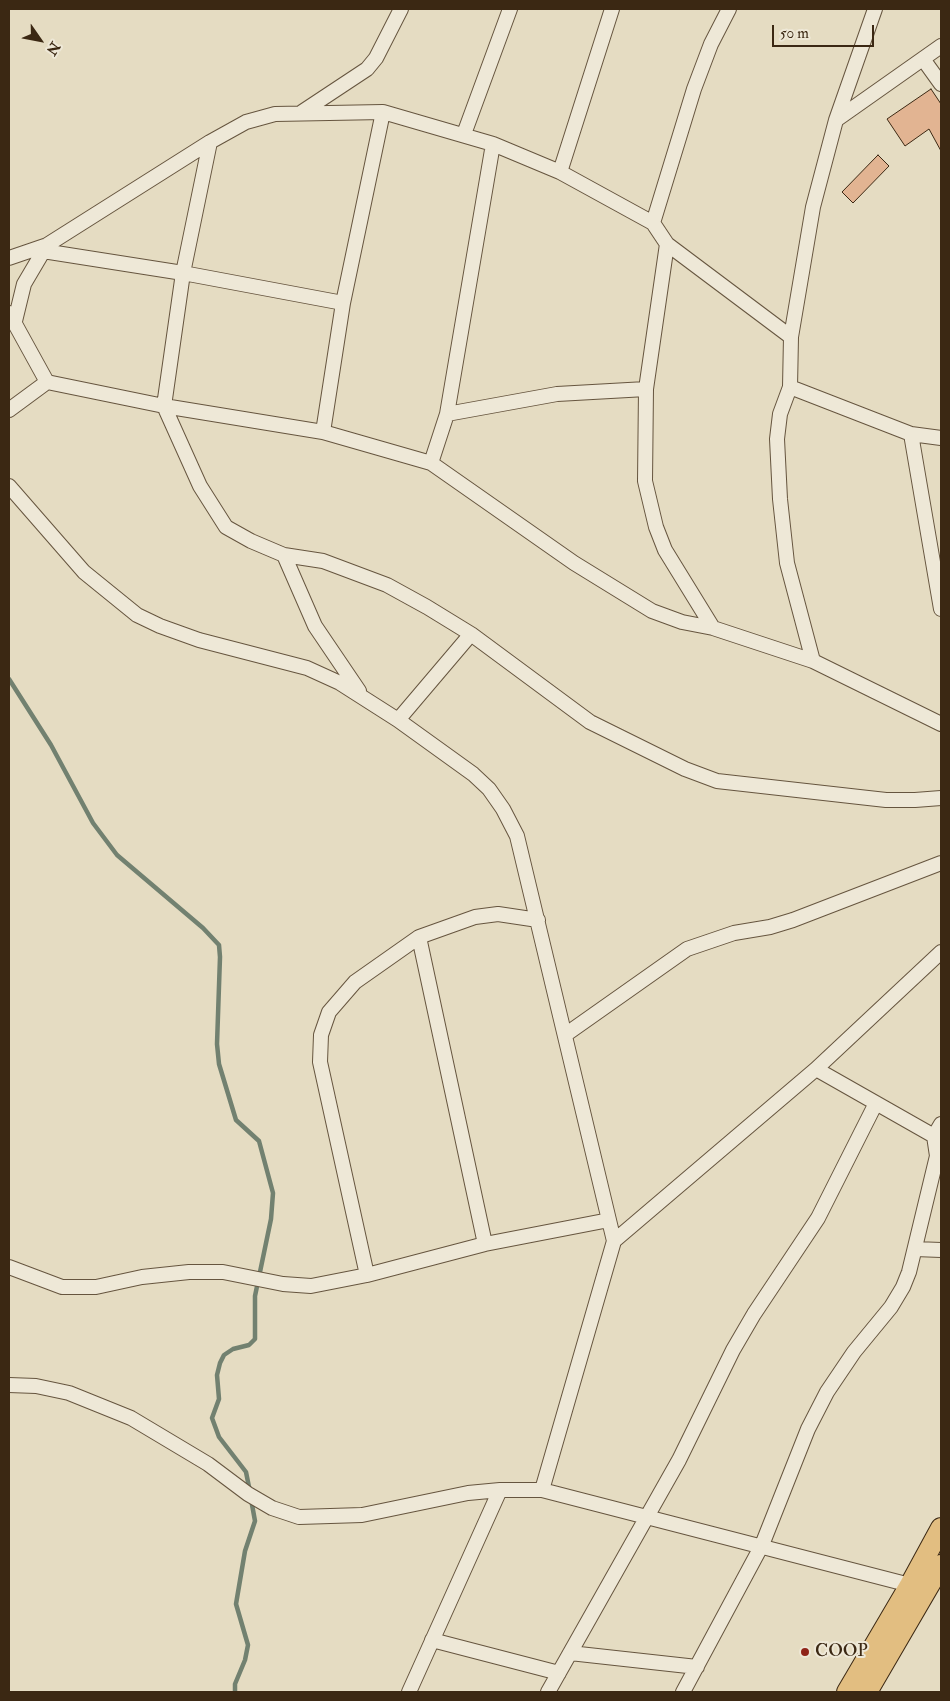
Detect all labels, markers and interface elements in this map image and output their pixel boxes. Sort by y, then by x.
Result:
north arrow [15,15,65,65]
scale bar [775,15,878,47]
text: 50 m [780,24,809,43]
text: N [42,39,64,58]
place label: COOP [815,1641,868,1663]
marker: COOP [799,1646,811,1658]

